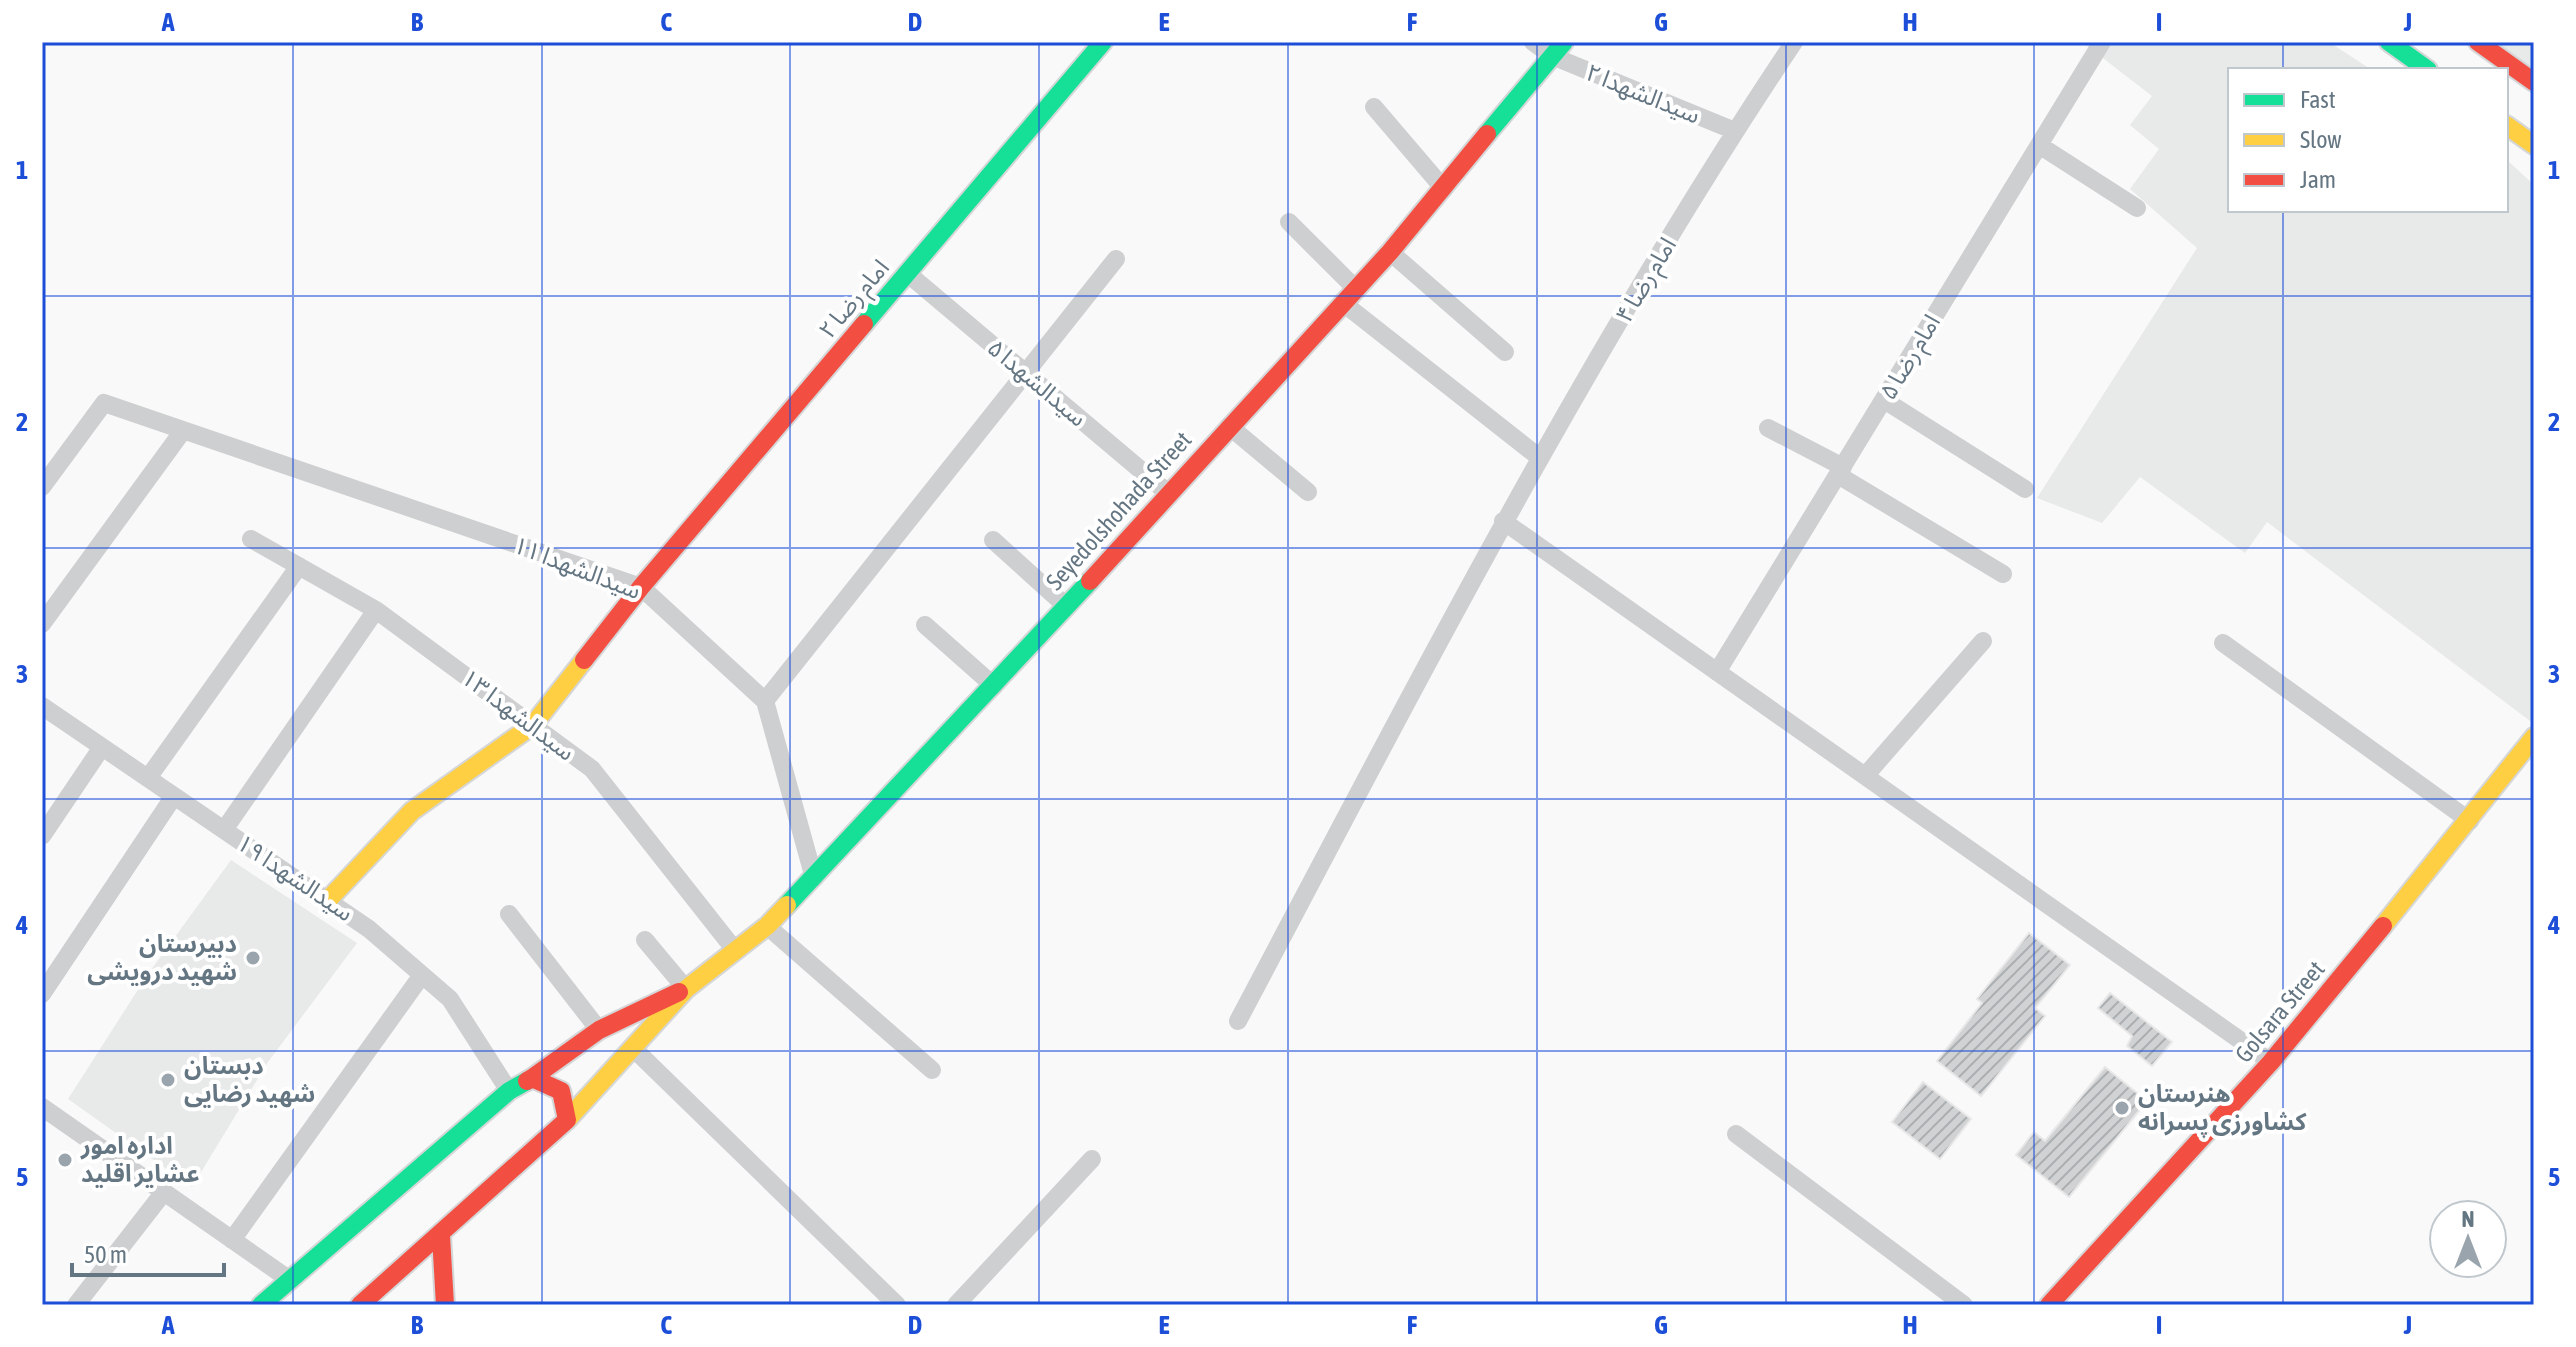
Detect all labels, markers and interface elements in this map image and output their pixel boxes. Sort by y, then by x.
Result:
text: A [161,7,175,37]
text: B [411,7,424,37]
text: C [660,7,672,37]
text: D [908,7,922,37]
text: E [1158,7,1170,37]
text: F [1407,7,1418,37]
text: G [1654,7,1668,37]
text: H [1902,7,1918,37]
text: I [2156,7,2162,37]
text: J [2403,7,2412,37]
street label: سیدالشهدا ۲ [1582,58,1704,129]
legend [2228,68,2508,212]
text: Fast [2300,86,2336,113]
text: Slow [2300,126,2342,153]
text: 1 [16,155,28,185]
text: 1 [2548,155,2560,185]
text: Jam [2300,166,2336,193]
street label: امام رضا ۴ [1610,233,1686,330]
street label: امام رضا ۲ [813,254,898,347]
street label: امام رضا ۵ [1874,310,1950,407]
street label: سیدالشهدا ۵ [982,334,1092,432]
text: 2 [16,407,28,437]
text: 2 [2548,407,2560,437]
street label: Seyedolshohada Street [1041,426,1197,595]
street label: سیدالشهدا ۱۱ [510,531,645,604]
text: 3 [16,659,28,689]
text: 3 [2548,659,2560,689]
street label: سیدالشهدا ۱۳ [456,663,580,766]
street label: سیدالشهدا ۱۹ [232,829,358,926]
text: 4 [15,910,28,940]
text: 4 [2547,910,2560,940]
place label: دبیرستان شهید درویشی [87,930,237,986]
marker: دبیرستان شهید درویشی [244,949,262,967]
street label: Golsara Street [2230,956,2330,1068]
place label: دبستان شهید رضایی [184,1052,315,1108]
marker: دبستان شهید رضایی [159,1071,177,1089]
place label: هنرستان کشاورزی پسرانه [2138,1080,2307,1138]
marker: هنرستان کشاورزی پسرانه [2113,1099,2131,1117]
place label: اداره امور عشایر اقلید [80,1132,200,1188]
marker: اداره امور عشایر اقلید [56,1151,74,1169]
text: 5 [16,1162,28,1192]
text: 5 [2548,1162,2560,1192]
north arrow [2428,1199,2508,1279]
text: N [2462,1206,2474,1232]
scale bar [72,1227,224,1277]
text: 50 m [84,1241,127,1268]
text: A [161,1310,175,1340]
text: B [411,1310,424,1340]
text: C [660,1310,672,1340]
text: D [908,1310,922,1340]
text: E [1158,1310,1170,1340]
text: F [1407,1310,1418,1340]
text: G [1654,1310,1668,1340]
text: H [1902,1310,1918,1340]
text: I [2156,1310,2162,1340]
text: J [2403,1310,2412,1340]

